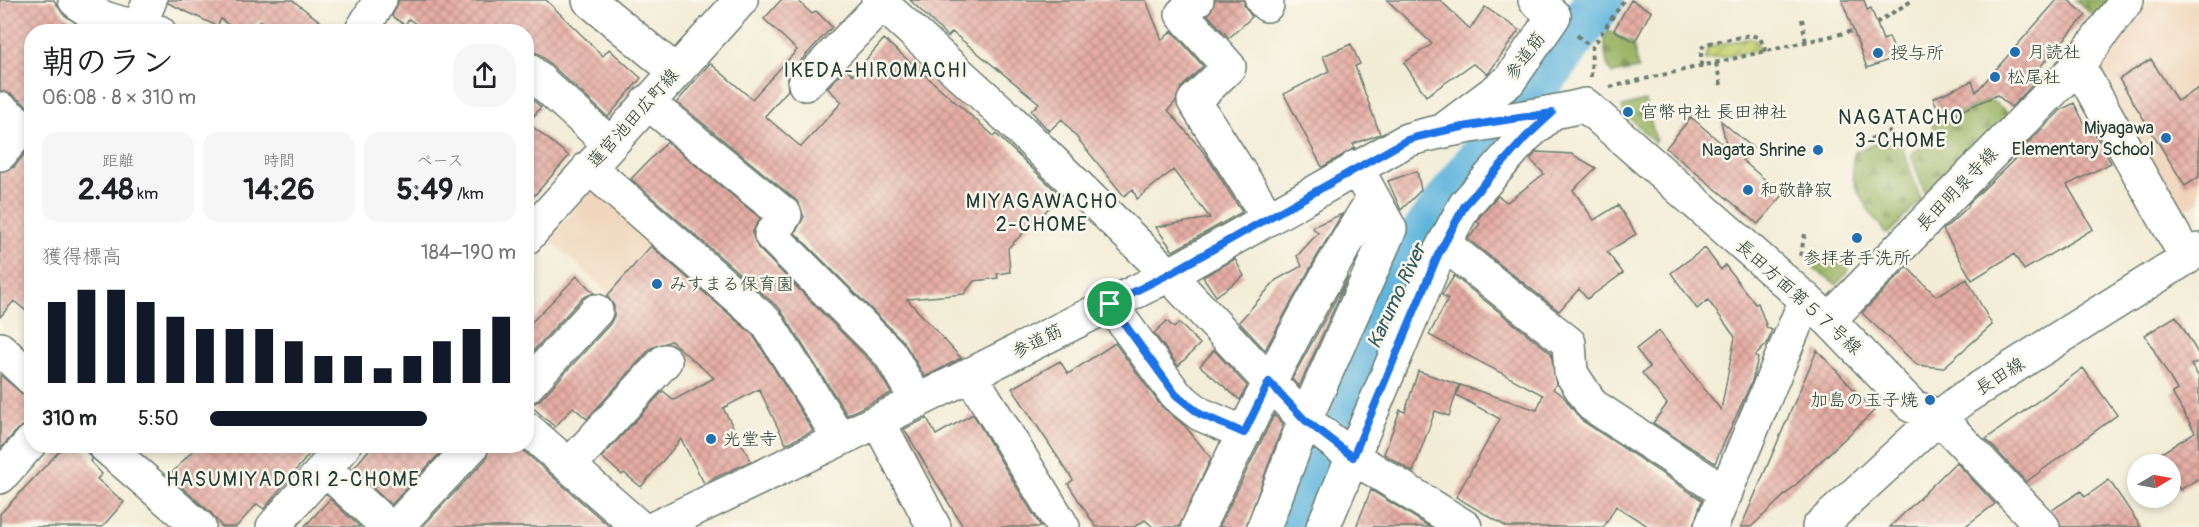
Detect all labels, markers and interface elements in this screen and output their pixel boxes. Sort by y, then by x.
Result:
street label: 参道筋 [1500,28,1551,85]
place label: 月読社 [2027,41,2081,64]
text: 朝のラン [42,42,174,83]
place label: 授与所 [1890,42,1944,65]
button: share [453,44,516,107]
marker: 月読社 [2008,45,2022,59]
marker: 授与所 [1871,46,1885,60]
district label: IKEDA-HIROMACHI [783,58,969,83]
street label: 蓮宮池田広町線 [583,64,684,173]
place label: 松尾社 [2007,66,2061,89]
marker: 松尾社 [1988,70,2002,84]
text: 06:08 · 8 × 310 m [42,85,196,110]
place label: 官幣中社 長田神社 [1640,101,1788,124]
marker: 官幣中社 長田神社 [1621,105,1635,119]
district label: NAGATACHO 3-CHOME [1838,105,1964,153]
place label: Miyagawa Elementary School [2012,117,2154,161]
marker: Miyagawa Elementary School [2159,131,2173,145]
place label: Nagata Shrine [1702,139,1806,162]
marker: Nagata Shrine [1811,143,1825,157]
street label: 長田明泉寺線 [1912,143,2003,236]
text: 距離 [102,151,134,171]
text: 時間 [263,151,295,171]
text: ペース [416,151,464,171]
text: 2.48 [78,171,134,208]
text: 14:26 [243,171,315,208]
text: 5:49 [396,171,454,208]
place label: 和敬静寂 [1760,179,1832,202]
marker: 和敬静寂 [1741,183,1755,197]
text: km [134,184,158,204]
text: /km [454,184,484,204]
district label: MIYAGAWACHO 2-CHOME [966,189,1118,237]
marker: 参拝者手洗所 [1850,231,1864,245]
street label: 長田方面第５７号線 [1731,235,1867,360]
water label: Karumo River [1361,237,1433,352]
text: 184–190 m [421,240,516,265]
text: 獲得標高 [42,244,122,269]
place label: 参拝者手洗所 [1803,247,1911,270]
place label: みすまる保育園 [669,273,794,296]
marker: みすまる保育園 [650,277,664,291]
pin [1084,278,1135,329]
icon: arrive [1093,287,1126,320]
street label: 参道筋 [1008,319,1067,364]
street label: 長田線 [1971,352,2029,400]
place label: 加島の玉子焼 [1810,389,1918,412]
marker: 加島の玉子焼 [1923,393,1937,407]
text: 310 m [42,406,97,431]
text: 5:50 [138,406,179,431]
place label: 光堂寺 [723,428,777,451]
marker: 光堂寺 [704,432,718,446]
north arrow [2127,454,2181,508]
map controls [2127,454,2181,508]
district label: HASUMIYADORI 2-CHOME [166,467,420,492]

